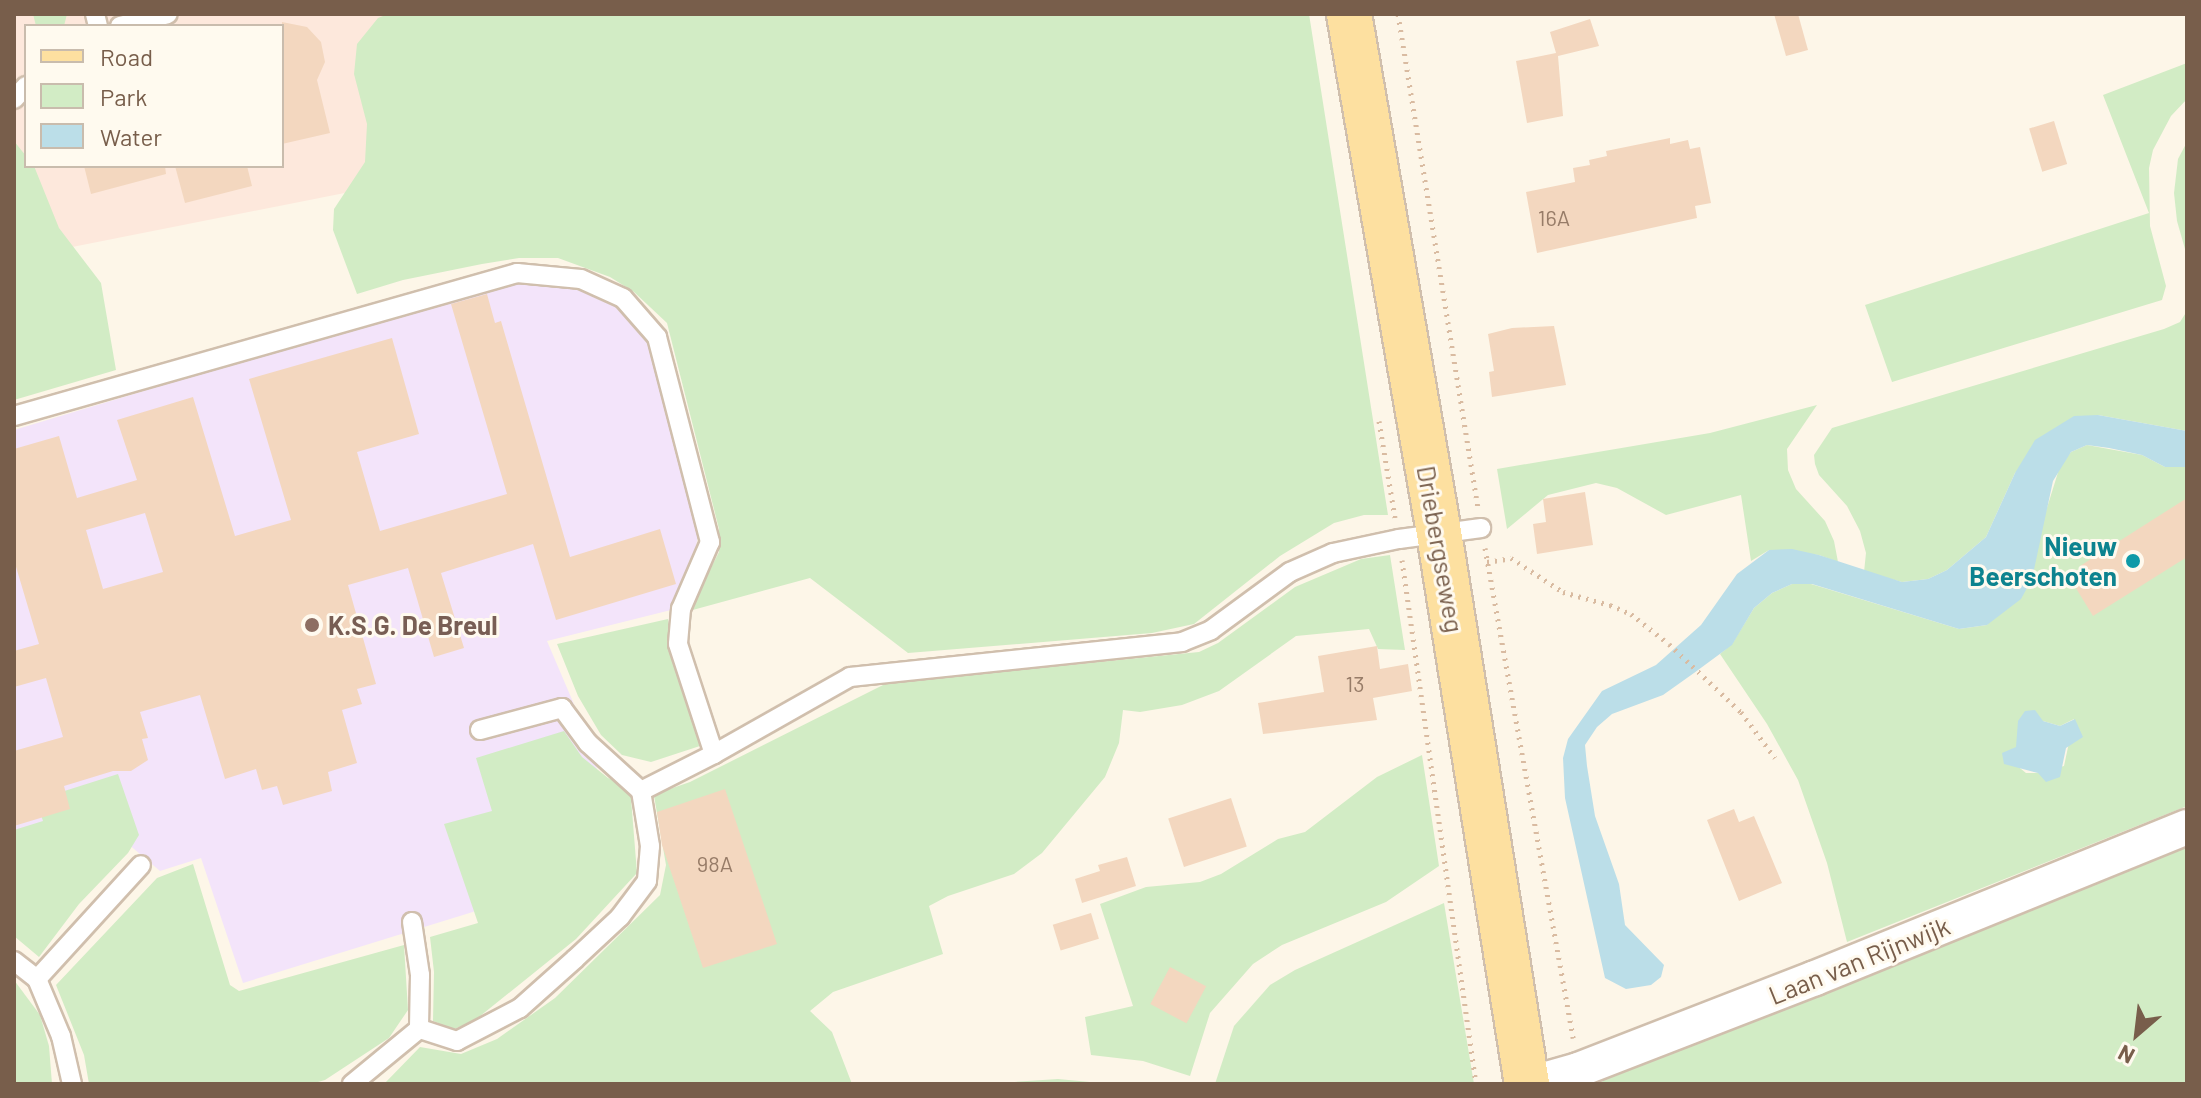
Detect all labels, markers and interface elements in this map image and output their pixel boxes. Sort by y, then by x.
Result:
legend [24,24,284,168]
text: Road [100,42,153,71]
text: Park [100,82,147,111]
text: Water [100,122,162,151]
house number: 16A [1538,205,1570,231]
street label: Driebergseweg [1411,463,1471,635]
place label: Nieuw Beerschoten [1969,530,2117,592]
marker: Nieuw Beerschoten [2124,552,2142,570]
place label: K.S.G. De Breul [328,609,498,641]
marker: K.S.G. De Breul [303,616,321,634]
house number: 13 [1345,671,1365,697]
house number: 98A [697,851,733,877]
street label: Laan van Rijnwijk [1764,909,1954,1011]
north arrow [2097,994,2177,1074]
text: N [2113,1040,2138,1070]

